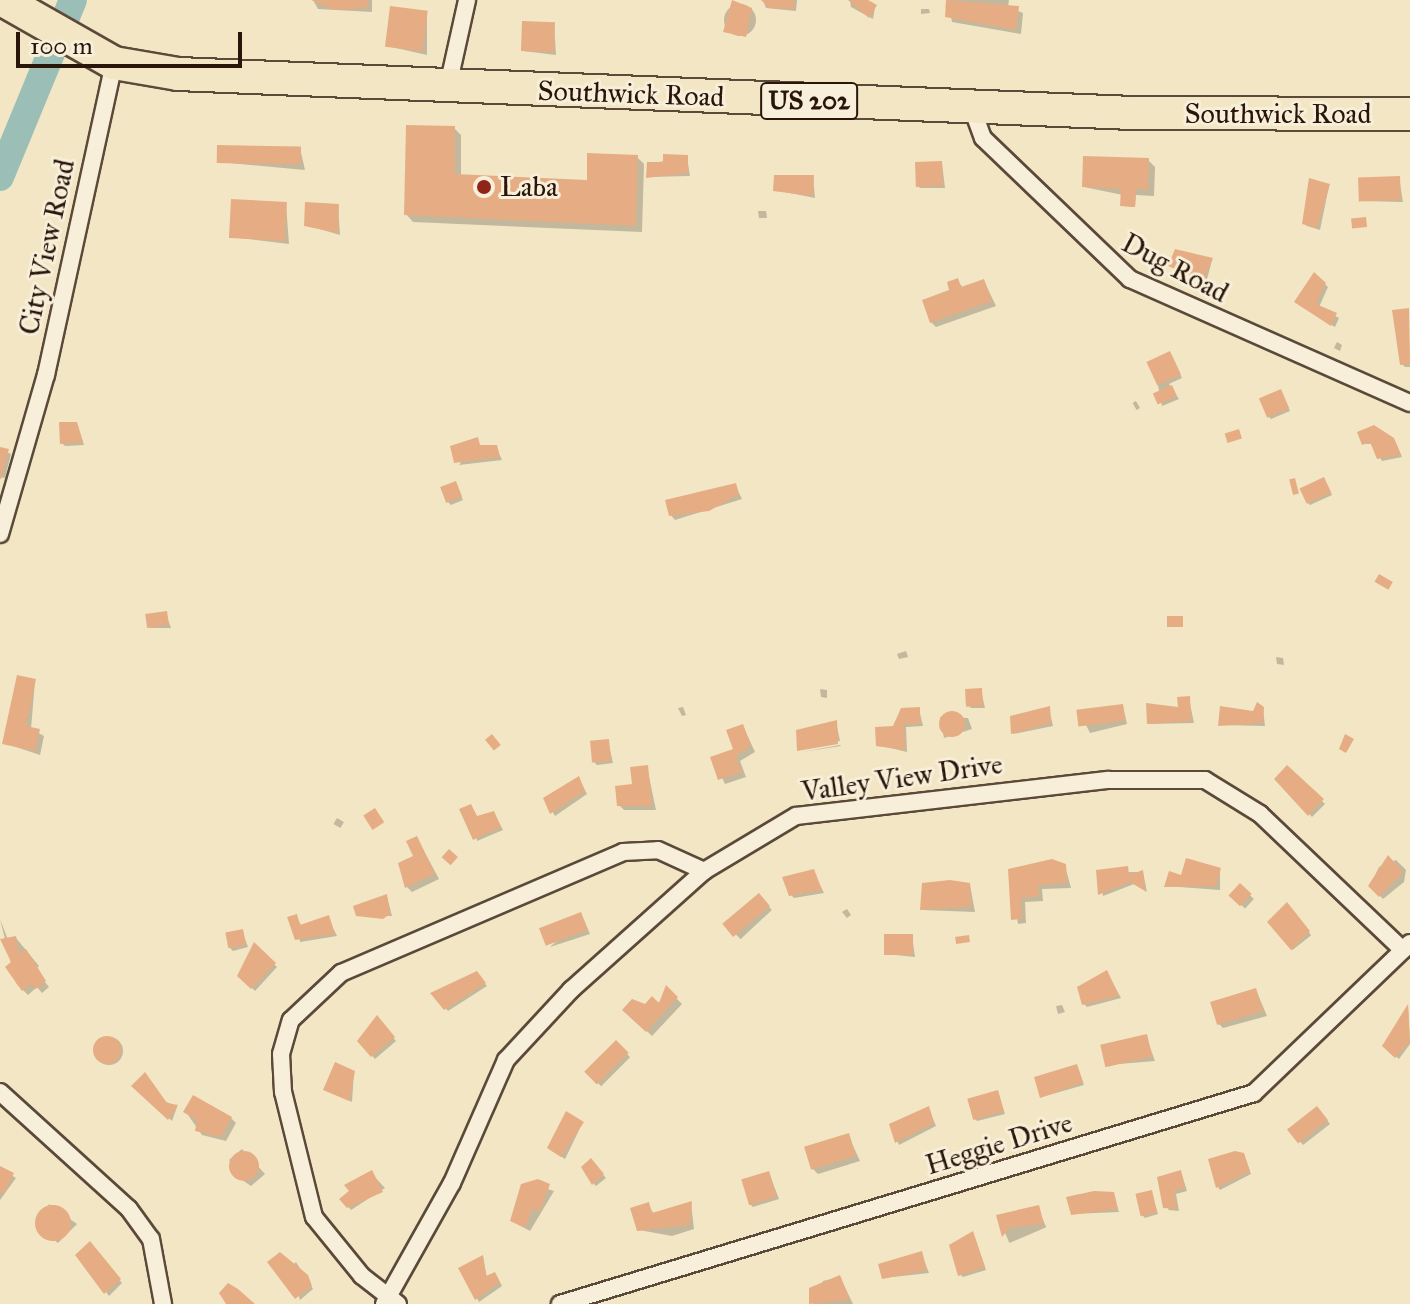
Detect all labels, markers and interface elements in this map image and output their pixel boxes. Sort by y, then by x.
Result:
scale bar [20,16,246,66]
text: 100 m [30,31,93,61]
street label: Southwick Road [537,74,725,114]
road number: US 202 [759,79,859,123]
street label: Southwick Road [1185,97,1371,131]
street label: City View Road [12,156,82,338]
place label: Laba [500,170,558,204]
marker: Laba [475,178,493,196]
street label: Dug Road [1116,226,1234,310]
street label: Valley View Drive [799,747,1005,809]
street label: Heggie Drive [922,1106,1076,1182]

